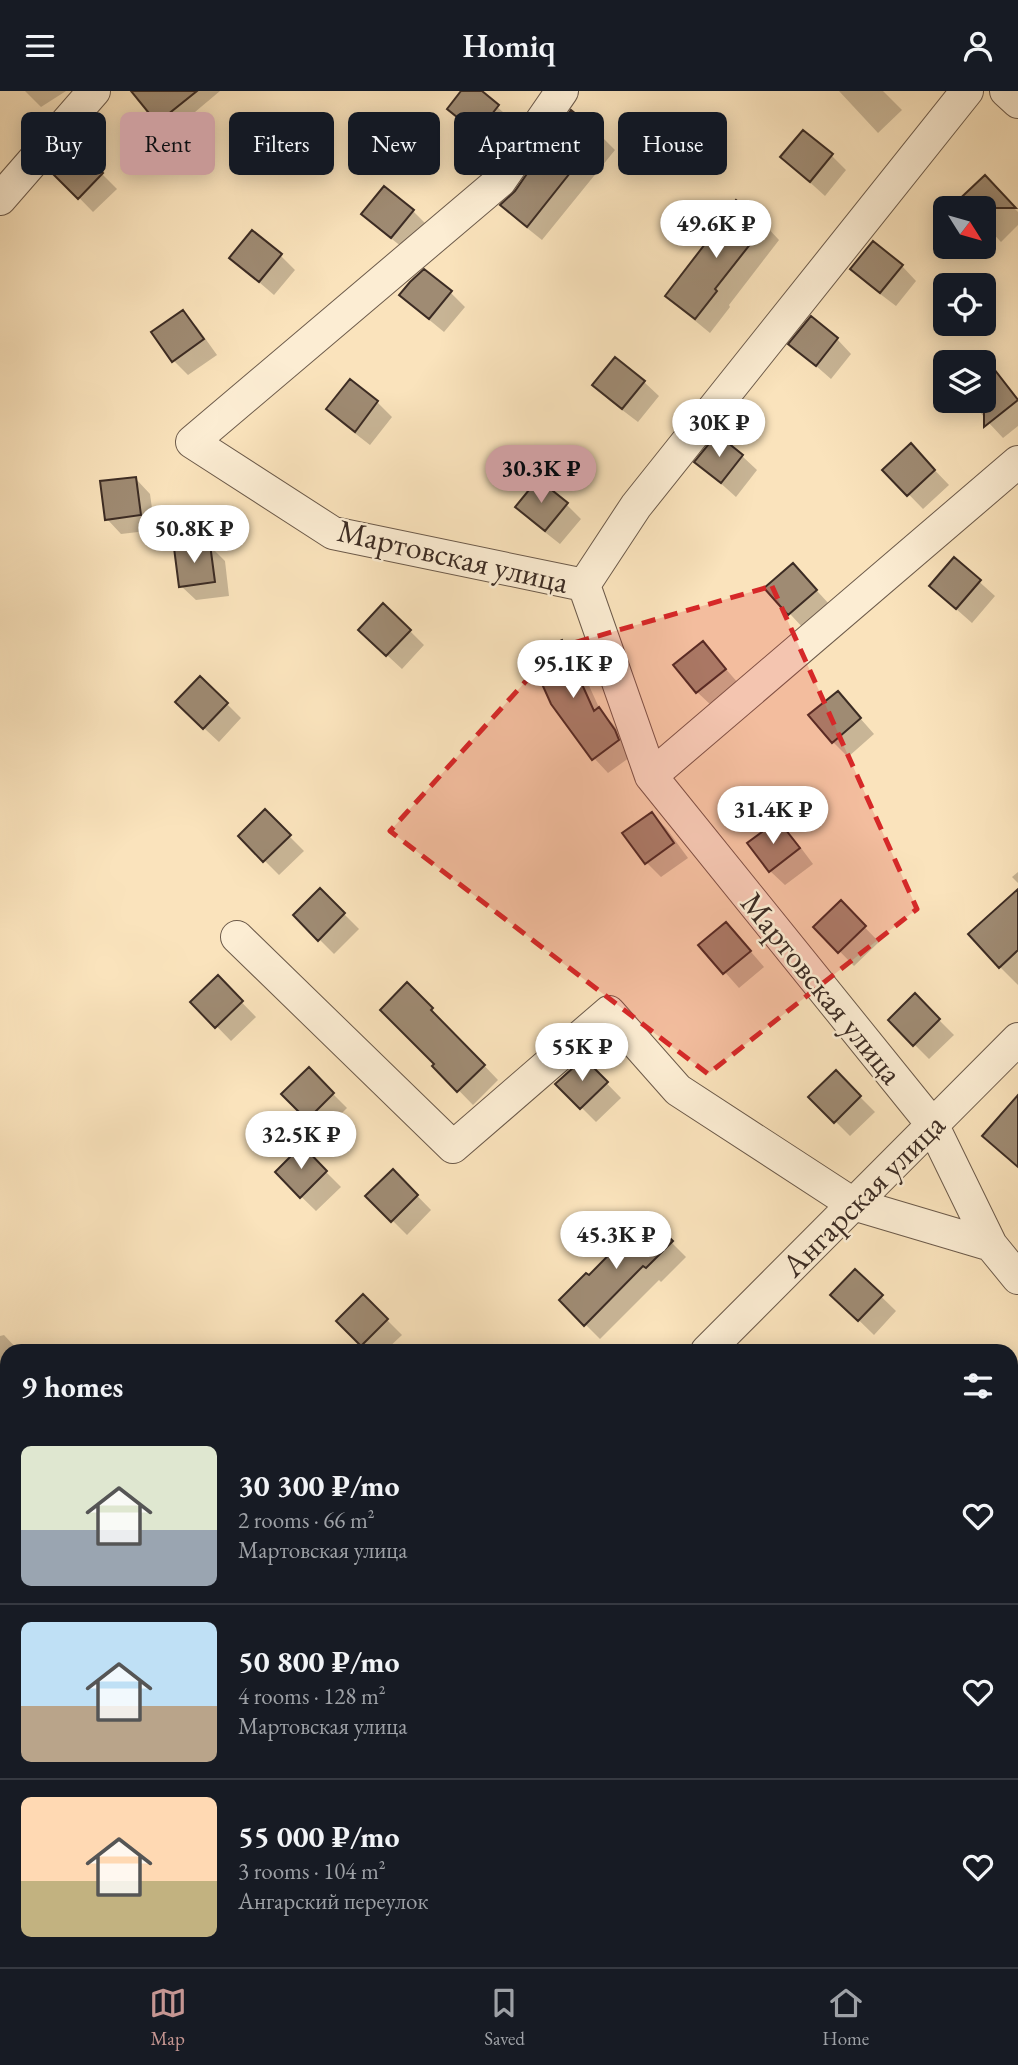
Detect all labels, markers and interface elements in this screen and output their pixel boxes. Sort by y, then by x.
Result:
text: Homiq [462,25,556,67]
icon: menu [21,27,59,65]
icon: person [959,27,997,65]
chip: Buy [21,112,106,175]
chip: Rent [120,112,215,175]
chip: Filters [229,112,334,175]
chip: New [348,112,440,175]
chip: Apartment [454,112,604,175]
chip: House [618,112,727,175]
north arrow [933,196,996,259]
map controls [933,196,996,413]
pin: 49.6K ₽ [651,201,781,260]
text: 49.6K ₽ [676,208,756,238]
button: locate [933,273,996,336]
button: layers [933,350,996,413]
pin: 30K ₽ [670,399,768,459]
text: 30K ₽ [688,407,750,437]
pin: 30.3K ₽ [476,445,606,505]
text: 30.3K ₽ [501,453,581,483]
pin: 50.8K ₽ [129,505,259,565]
street label: Мартовская улица [333,509,573,603]
text: 50.8K ₽ [154,513,234,543]
pin: 95.1K ₽ [508,641,638,700]
text: 95.1K ₽ [533,648,613,678]
pin: 31.4K ₽ [708,787,838,846]
text: 31.4K ₽ [733,794,813,824]
street label: Мартовская улица [732,883,913,1093]
pin: 55K ₽ [533,1023,631,1083]
text: 55K ₽ [551,1031,613,1061]
street label: Ангарская улица [771,1104,954,1287]
pin: 32.5K ₽ [236,1111,366,1171]
text: 32.5K ₽ [261,1119,341,1149]
pin: 45.3K ₽ [551,1211,681,1271]
text: 45.3K ₽ [576,1219,656,1249]
text: 9 homes [21,1367,123,1406]
icon: filters [959,1367,997,1405]
text: 30 300 ₽/mo [238,1466,400,1505]
icon: home [77,1474,161,1558]
icon: heart [959,1497,997,1535]
text: 2 rooms · 66 m² [238,1505,375,1535]
text: Мартовская улица [238,1535,407,1565]
text: 50 800 ₽/mo [238,1642,400,1681]
icon: home [77,1650,161,1734]
icon: heart [959,1673,997,1711]
text: 4 rooms · 128 m² [238,1681,386,1711]
text: Мартовская улица [238,1711,407,1741]
text: 55 000 ₽/mo [238,1817,400,1856]
icon: home [77,1825,161,1909]
icon: heart [959,1848,997,1886]
text: 3 rooms · 104 m² [238,1856,386,1886]
text: Ангарский переулок [238,1886,428,1916]
tab: Map [149,1984,187,2051]
tab: Saved [484,1984,525,2051]
tab: Home [822,1984,869,2051]

